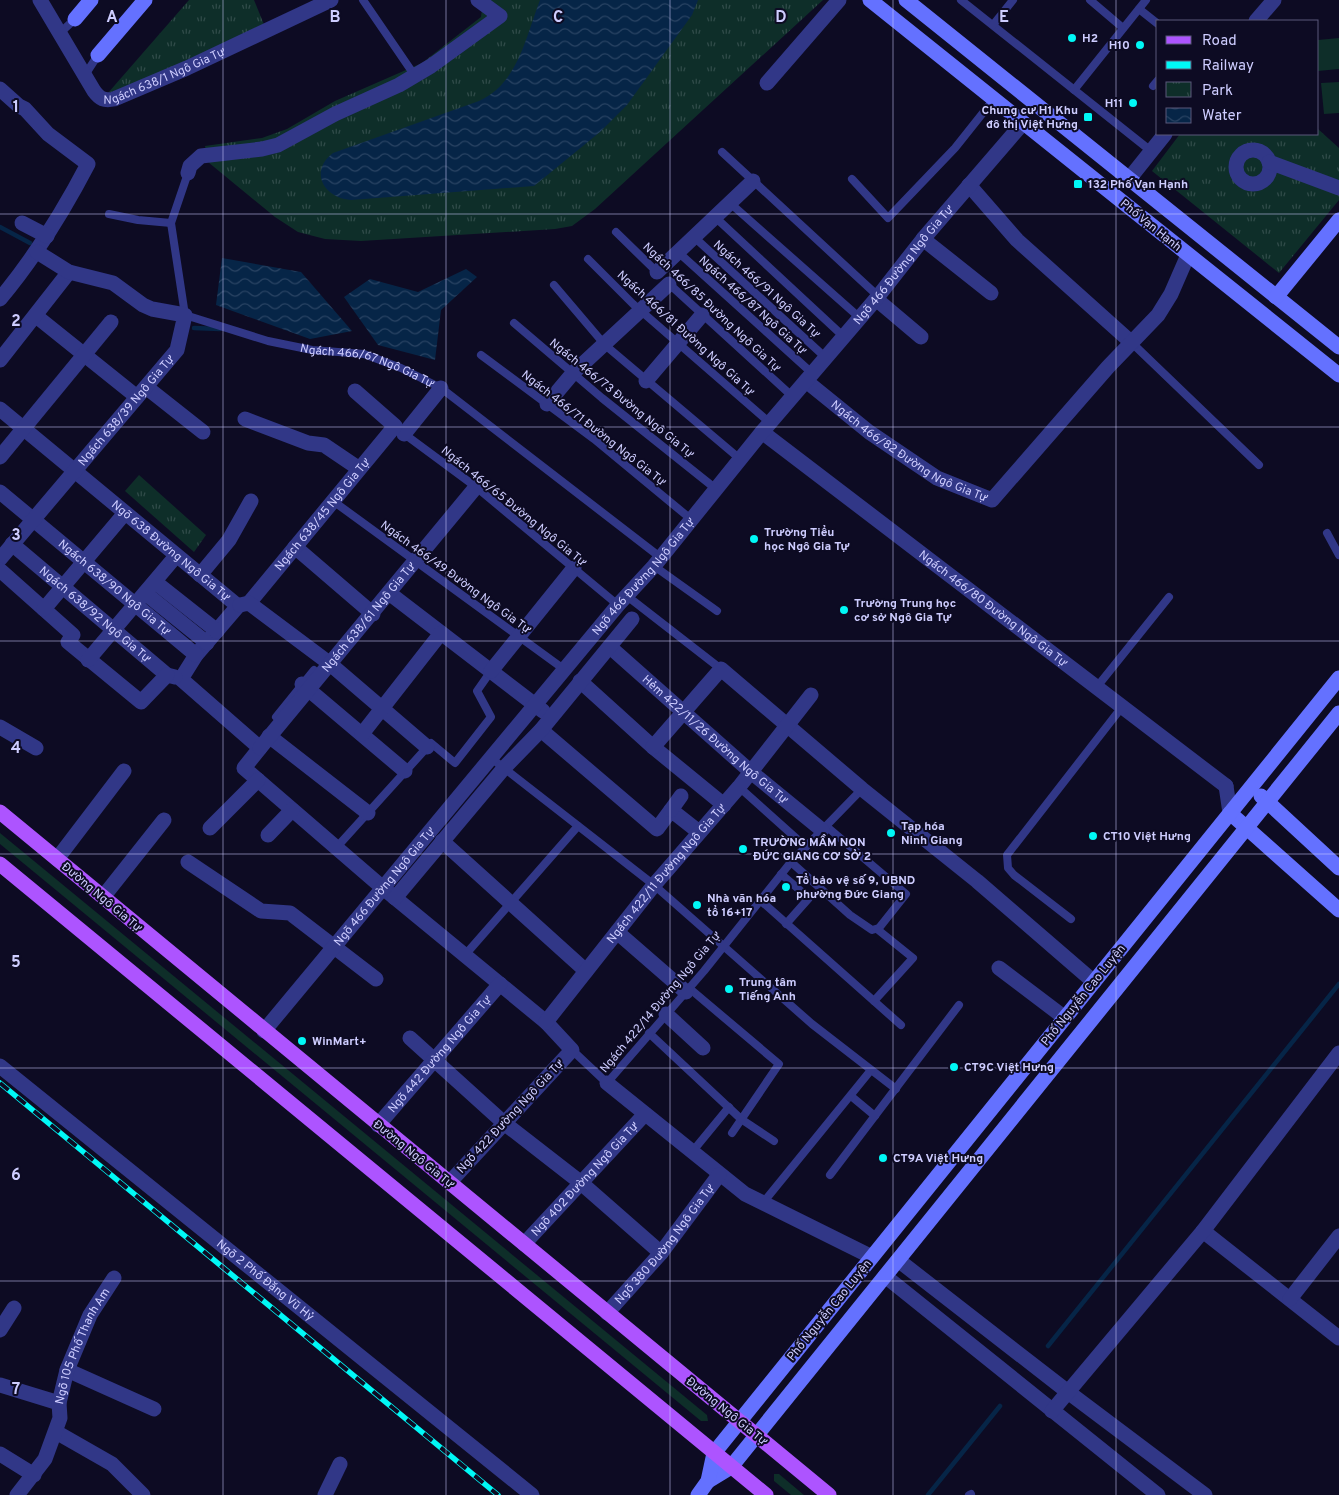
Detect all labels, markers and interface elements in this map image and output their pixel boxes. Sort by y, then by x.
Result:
text: A [106,8,118,28]
text: B [329,8,341,28]
text: C [553,8,563,28]
text: D [775,8,787,28]
text: E [999,8,1009,28]
legend [1156,20,1319,135]
place label: H2 [1082,31,1098,47]
marker: H2 [1066,32,1078,44]
text: Road [1202,32,1237,51]
place label: H10 [1109,38,1130,54]
marker: H10 [1134,39,1146,51]
street label: Ngách 638/1 Ngô Gia Tự [103,44,229,109]
text: Railway [1202,57,1254,76]
text: Park [1202,82,1233,101]
place label: H11 [1105,96,1123,112]
marker: H11 [1127,97,1139,109]
text: 1 [13,98,19,118]
place label: Chung cư H1 Khu đô thị Việt Hưng [981,103,1078,133]
text: Water [1202,107,1242,126]
marker: Chung cư H1 Khu đô thị Việt Hưng [1082,111,1094,123]
place label: 132 Phố Vạn Hạnh [1088,177,1188,193]
marker: 132 Phố Vạn Hạnh [1072,178,1084,190]
street label: Phố Vạn Hạnh [1116,196,1184,255]
street label: Ngõ 466 Đường Ngô Gia Tự [850,202,958,329]
street label: Ngách 466/91 Ngô Gia Tự [709,237,824,343]
street label: Ngách 466/85 Đường Ngô Gia Tự [639,239,784,377]
street label: Ngách 466/87 Ngô Gia Tự [695,253,810,359]
street label: Ngách 466/81 Đường Ngô Gia Tự [613,268,758,400]
text: 2 [11,312,21,332]
street label: Ngách 466/73 Đường Ngô Gia Tự [546,335,698,463]
street label: Ngách 466/67 Ngô Gia Tự [299,341,438,393]
street label: Ngách 638/39 Ngô Gia Tự [75,351,179,470]
street label: Ngách 466/71 Đường Ngô Gia Tự [518,367,670,491]
street label: Ngách 466/82 Đường Ngô Gia Tự [827,397,991,507]
street label: Ngách 466/65 Đường Ngô Gia Tự [437,443,590,571]
street label: Ngách 638/45 Ngô Gia Tự [272,454,375,575]
street label: Ngõ 638 Đường Ngô Gia Tự [107,497,234,606]
street label: Ngõ 466 Đường Ngô Gia Tự [589,514,699,639]
street label: Ngách 466/49 Đường Ngô Gia Tự [377,518,535,638]
place label: Trường Tiểu học Ngô Gia Tự [764,525,850,555]
text: 3 [11,526,21,546]
marker: Trường Tiểu học Ngô Gia Tự [748,533,760,545]
street label: Ngách 638/90 Ngô Gia Tự [54,537,174,640]
street label: Ngách 466/80 Đường Ngô Gia Tự [915,547,1071,672]
street label: Ngách 638/61 Ngô Gia Tự [319,559,420,676]
street label: Ngách 638/92 Ngô Gia Tự [35,563,154,667]
place label: Trường Trung học cơ sở Ngô Gia Tự [854,596,956,626]
marker: Trường Trung học cơ sở Ngô Gia Tự [838,604,850,616]
street label: Hẻm 422/11/26 Đường Ngô Gia Tự [638,672,792,809]
text: 4 [11,739,21,759]
street label: Ngách 422/11 Đường Ngô Gia Tự [604,800,730,947]
place label: Tạp hóa Ninh Giang [901,819,963,849]
street label: Ngõ 466 Đường Ngô Gia Tự [331,824,440,950]
marker: Tạp hóa Ninh Giang [885,827,897,839]
place label: CT10 Việt Hưng [1103,829,1191,845]
marker: CT10 Việt Hưng [1087,830,1099,842]
place label: TRƯỜNG MẦM NON ĐỨC GIANG CƠ SỞ 2 [753,834,871,865]
marker: TRƯỜNG MẦM NON ĐỨC GIANG CƠ SỞ 2 [737,843,749,855]
street label: Đường Ngô Gia Tự [58,859,146,937]
place label: Tổ bảo vệ số 9, UBND phường Đức Giang [796,873,915,903]
marker: Tổ bảo vệ số 9, UBND phường Đức Giang [780,881,792,893]
place label: Nhà văn hóa tổ 16+17 [707,891,776,921]
marker: Nhà văn hóa tổ 16+17 [691,899,703,911]
street label: Ngách 422/14 Đường Ngô Gia Tự [597,928,725,1077]
street label: Phố Nguyễn Cao Luyện [1038,942,1130,1050]
text: 5 [11,953,21,973]
place label: Trung tâm Tiếng Anh [739,975,797,1005]
marker: Trung tâm Tiếng Anh [723,983,735,995]
street label: Ngõ 442 Đường Ngô Gia Tự [385,992,496,1117]
place label: WinMart+ [312,1034,367,1050]
marker: WinMart+ [296,1035,308,1047]
street label: Ngõ 422 Đường Ngô Gia Tự [454,1056,568,1177]
place label: CT9C Việt Hưng [964,1060,1054,1076]
marker: CT9C Việt Hưng [948,1061,960,1073]
street label: Đường Ngô Gia Tự [369,1117,458,1193]
street label: Ngõ 402 Đường Ngô Gia Tự [528,1118,643,1240]
place label: CT9A Việt Hưng [893,1151,983,1167]
marker: CT9A Việt Hưng [877,1152,889,1164]
text: 6 [11,1166,21,1186]
street label: Ngõ 380 Đường Ngô Gia Tự [612,1180,719,1308]
street label: Ngõ 2 Phố Đặng Vũ Hỷ [213,1236,317,1325]
street label: Phố Nguyễn Cao Luyện [784,1257,876,1365]
street label: Ngõ 105 Phố Thanh Am [52,1285,114,1406]
street label: Đường Ngô Gia Tự [682,1374,771,1450]
text: 7 [12,1380,20,1400]

